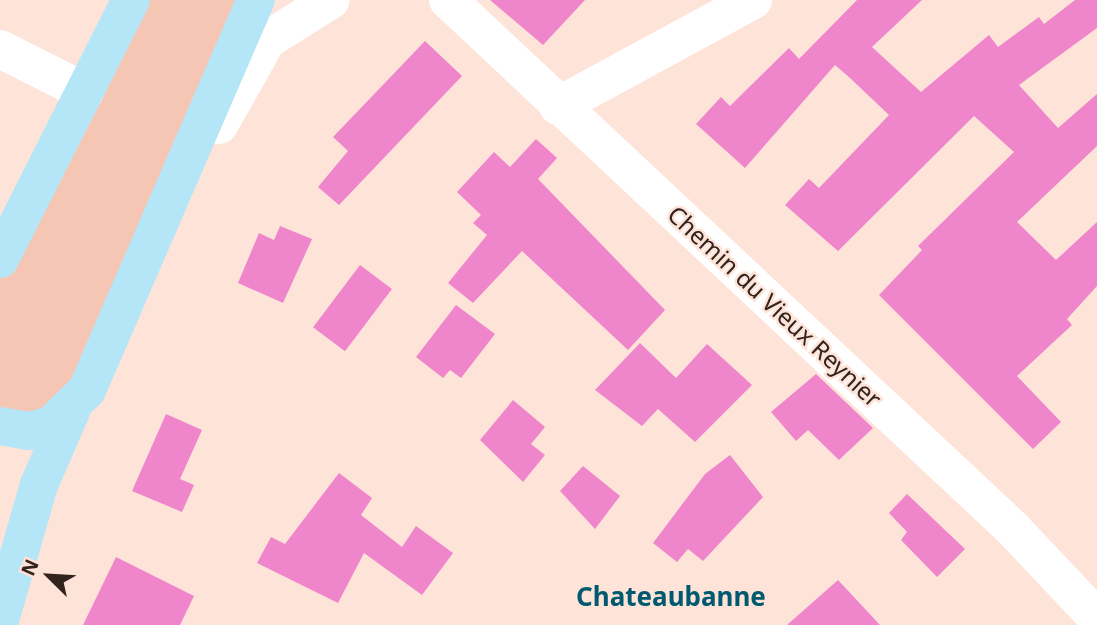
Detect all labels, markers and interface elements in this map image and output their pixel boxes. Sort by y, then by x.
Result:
street label: Chemin du Vieux Reynier [662,199,888,413]
north arrow [14,541,84,611]
text: N [15,555,45,580]
district label: Chateaubanne [576,581,766,613]

